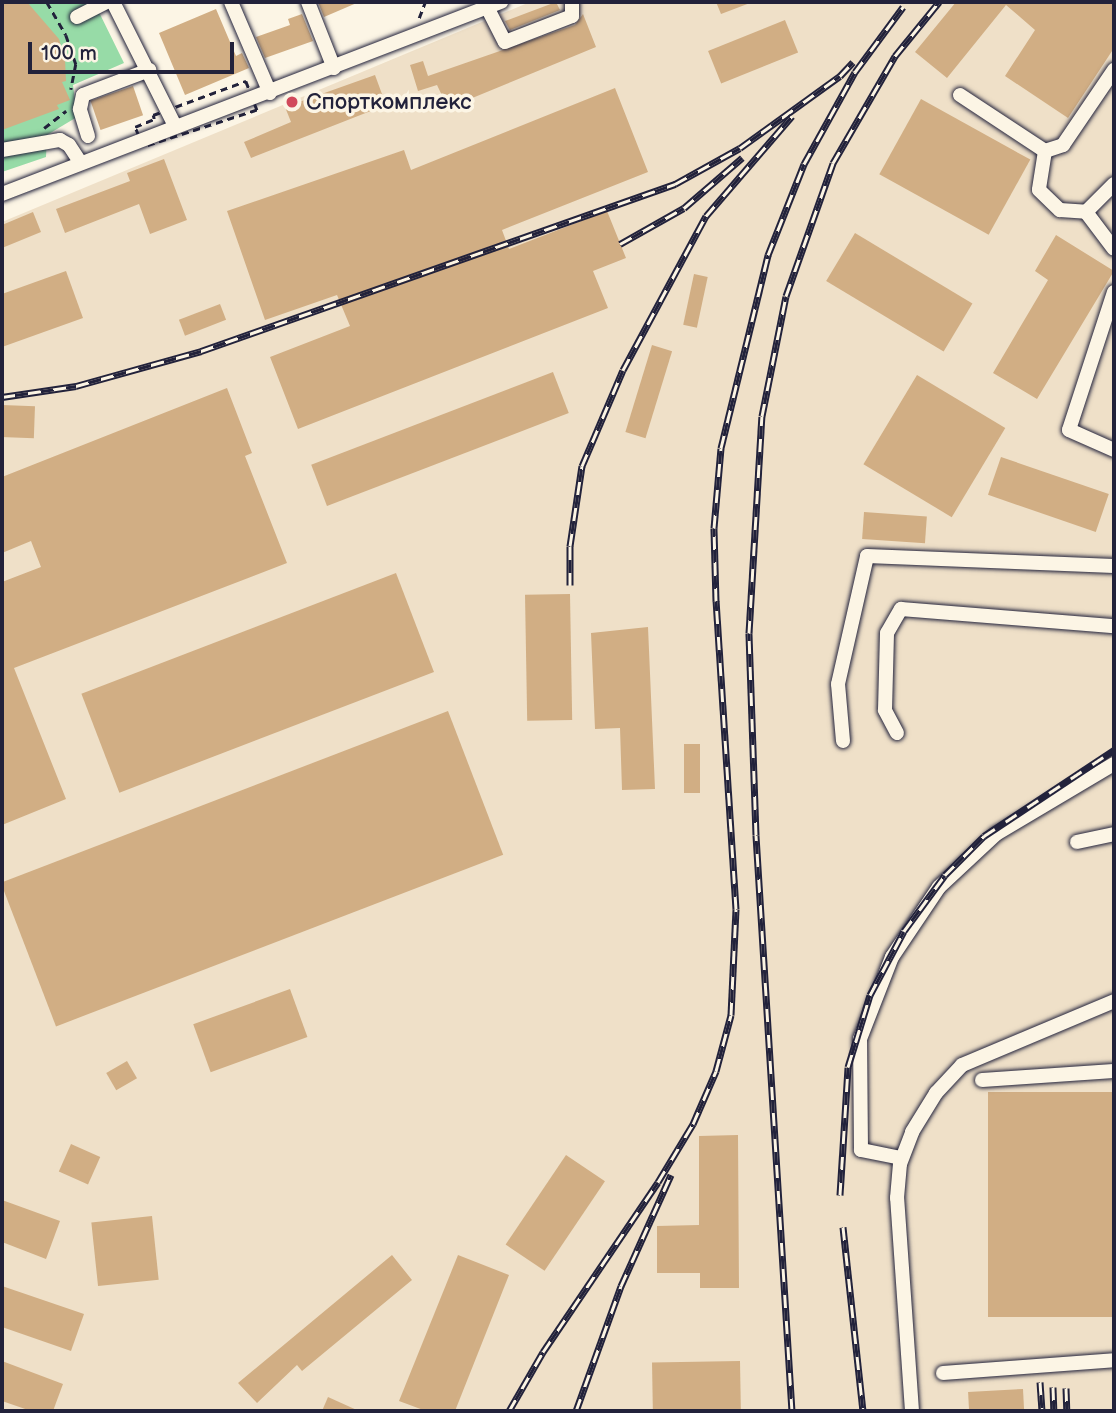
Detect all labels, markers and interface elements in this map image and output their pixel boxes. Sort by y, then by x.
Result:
scale bar [32,28,238,72]
text: 100 m [41,41,97,66]
place label: Спорткомплекс [306,88,471,116]
marker: Спорткомплекс [284,94,300,110]

